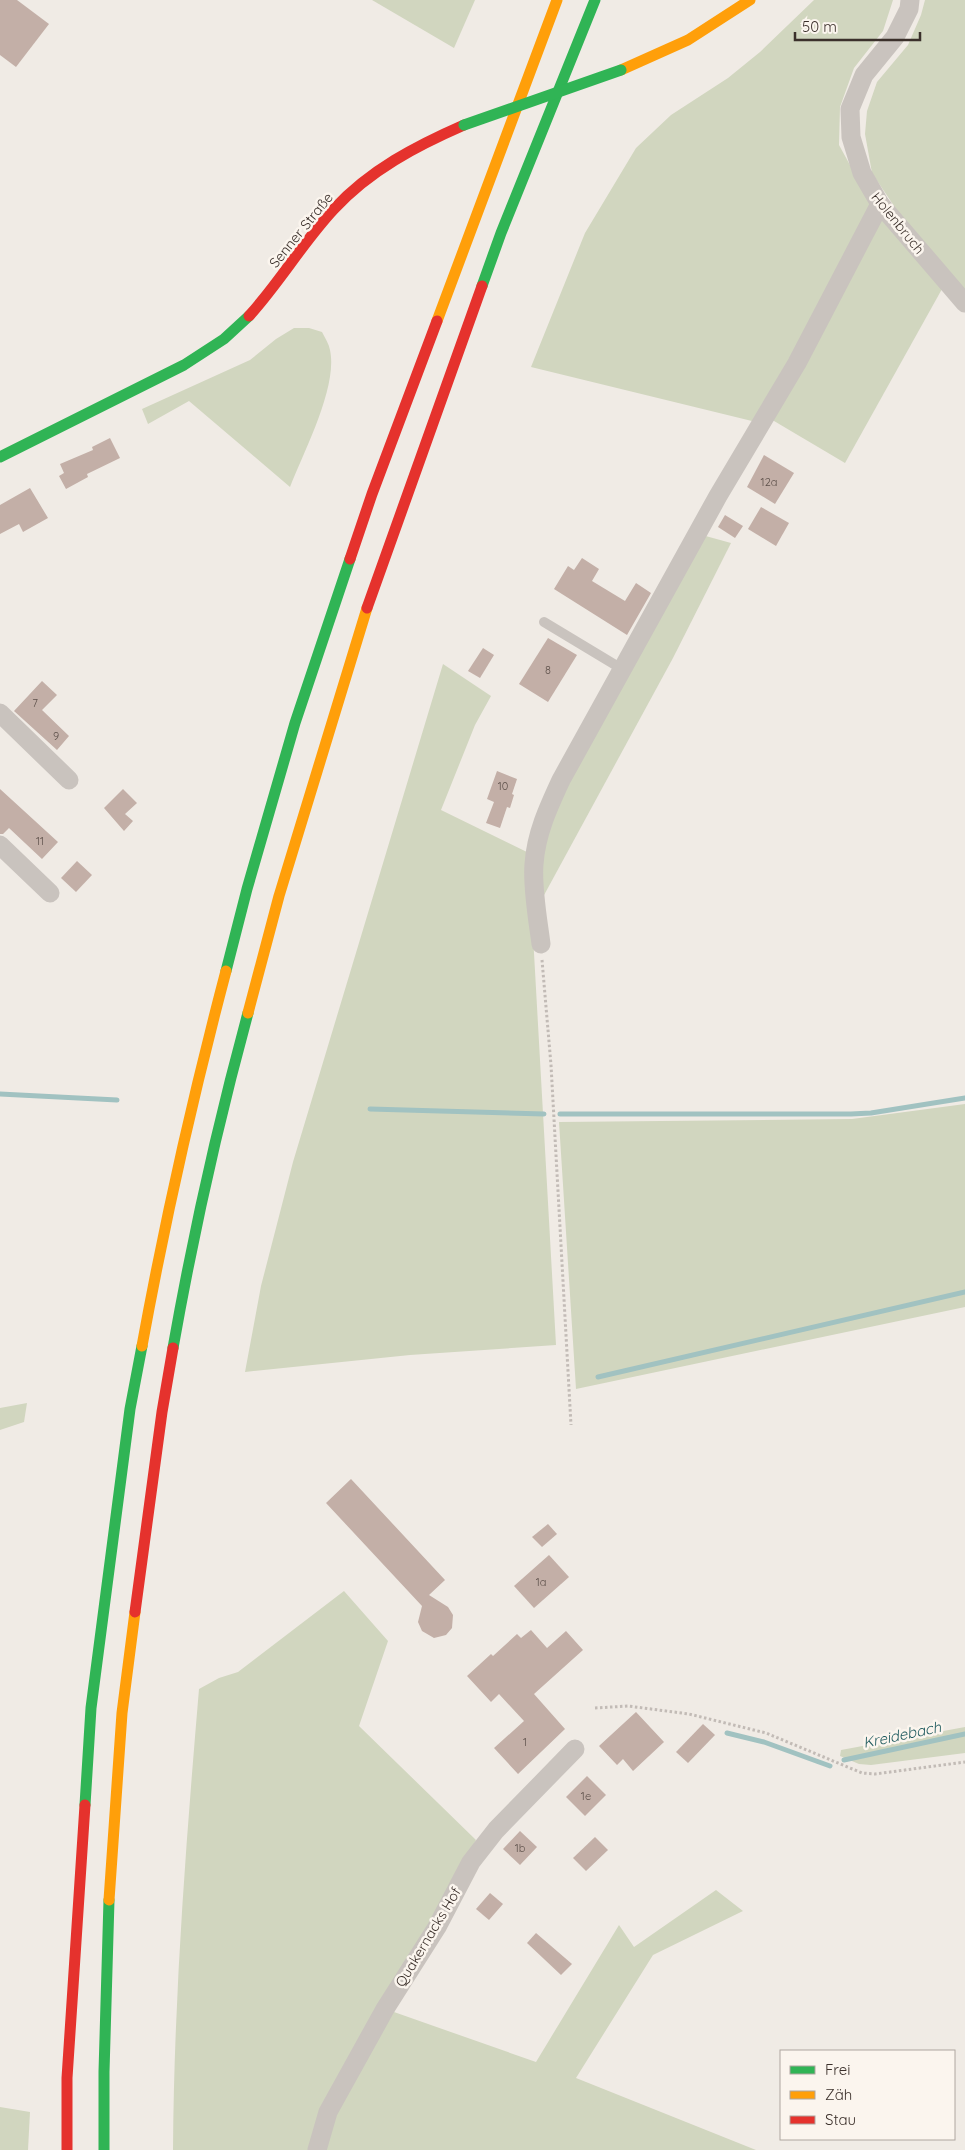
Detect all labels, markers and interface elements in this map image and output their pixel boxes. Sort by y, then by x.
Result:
scale bar [795,10,920,42]
text: 50 m [802,17,837,36]
street label: Holenbruch [868,188,928,258]
street label: Senner Straße [265,189,337,271]
house number: 12a [761,475,777,489]
house number: 8 [545,663,551,677]
house number: 7 [32,696,38,710]
house number: 9 [53,729,59,743]
house number: 10 [498,779,508,793]
house number: 11 [36,834,44,848]
house number: 1a [536,1575,546,1589]
water label: Kreidebach [861,1717,943,1752]
house number: 1 [523,1735,527,1749]
house number: 1e [581,1789,591,1803]
house number: 1b [515,1841,526,1855]
street label: Quakernacks Hof [391,1884,465,1990]
legend [780,2050,955,2140]
text: Frei [825,2060,851,2079]
text: Zäh [825,2085,852,2104]
text: Stau [825,2110,856,2129]

